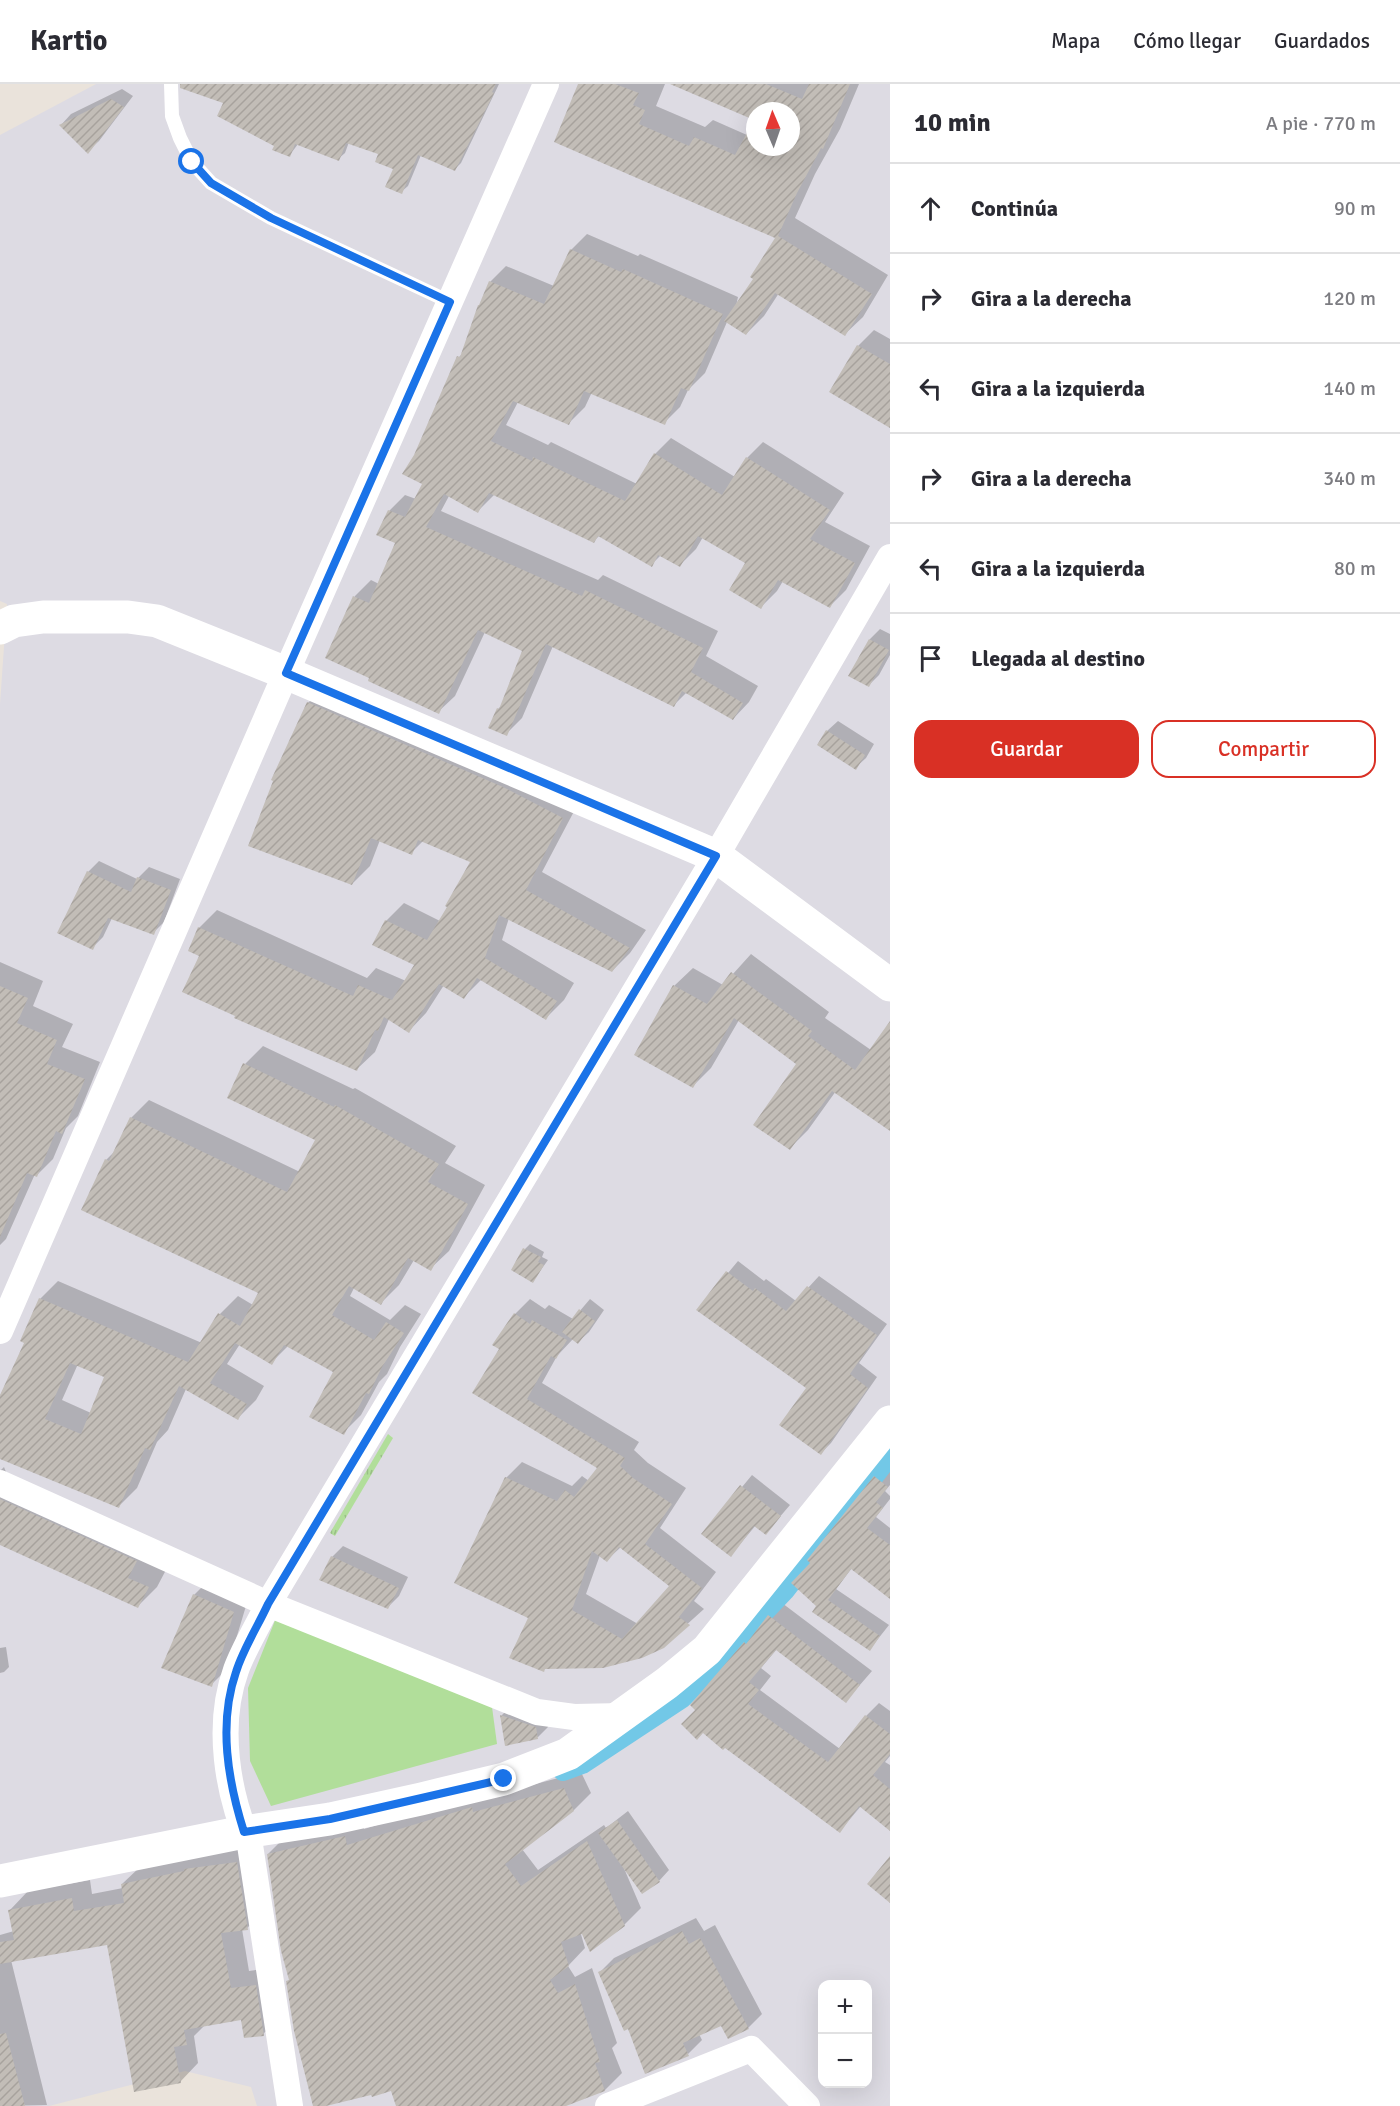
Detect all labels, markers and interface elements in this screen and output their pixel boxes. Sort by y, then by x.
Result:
text: Kartio [30,24,107,58]
text: Mapa [1051,28,1100,54]
text: Cómo llegar [1133,28,1241,54]
text: Guardados [1274,28,1370,54]
north arrow [746,102,800,156]
text: 10 min [914,107,991,139]
text: A pie · 770 m [1266,111,1376,136]
route start [178,148,204,174]
icon: ahead [914,192,947,225]
text: Continúa [971,195,1058,222]
text: 90 m [1334,196,1376,221]
icon: right [914,282,947,315]
text: Gira a la derecha [971,285,1132,312]
text: 120 m [1323,286,1376,311]
icon: left [914,372,947,405]
text: Gira a la izquierda [971,375,1145,402]
text: 140 m [1323,376,1376,401]
icon: right [914,462,947,495]
text: Gira a la derecha [971,465,1132,492]
text: 340 m [1323,466,1376,491]
icon: left [914,552,947,585]
text: Gira a la izquierda [971,555,1145,582]
text: 80 m [1334,556,1376,581]
icon: arrive [914,642,947,675]
text: Llegada al destino [971,645,1145,672]
button: Guardar [914,720,1139,778]
button: Compartir [1151,720,1376,778]
route end [490,1765,516,1791]
map controls [818,1980,872,2088]
button: + [818,1980,872,2034]
button: − [818,2034,872,2088]

